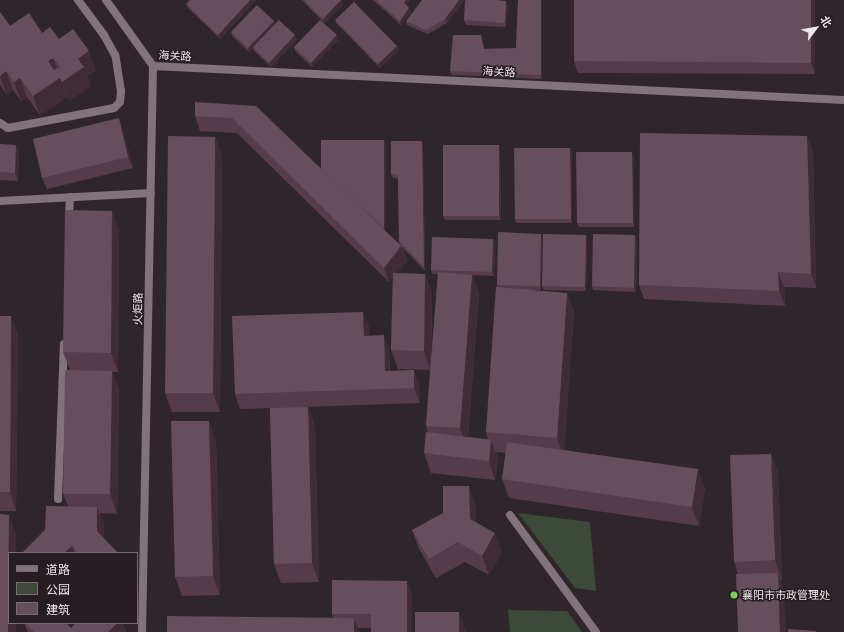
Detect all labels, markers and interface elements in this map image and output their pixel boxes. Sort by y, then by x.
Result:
north arrow [796,8,836,48]
text: 北 [817,13,835,30]
street label: 海关路 [158,49,192,63]
street label: 海关路 [482,65,516,79]
street label: 火炬路 [131,292,145,326]
legend [8,552,138,624]
text: 道路 [46,562,70,577]
text: 公园 [46,582,70,597]
place label: 襄阳市市政管理处 [742,588,830,602]
marker: 襄阳市市政管理处 [729,590,739,600]
text: 建筑 [46,602,70,617]

